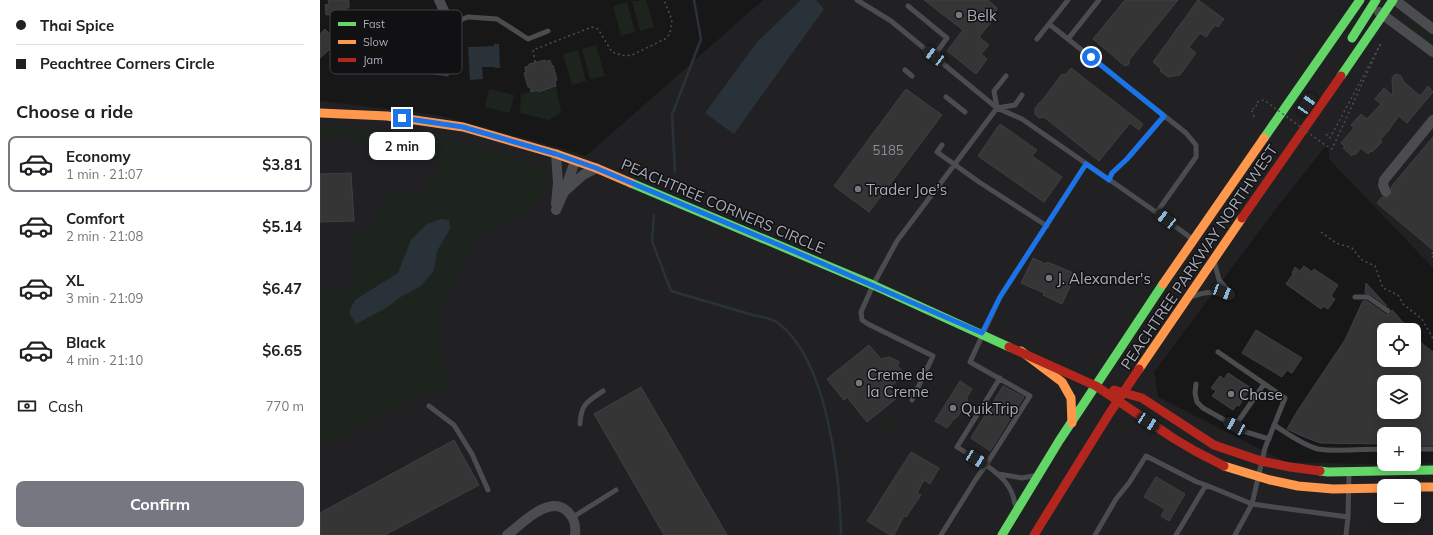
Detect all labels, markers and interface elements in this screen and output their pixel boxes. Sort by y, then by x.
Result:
place label: Belk [967,6,997,25]
legend [330,10,462,74]
marker: Belk [954,10,964,20]
text: Thai Spice [40,16,114,35]
text: Fast [363,17,385,31]
text: Slow [363,35,389,49]
car [921,44,947,68]
route start [1082,48,1100,66]
text: Jam [363,53,383,67]
text: Peachtree Corners Circle [40,54,215,73]
car [1295,91,1319,117]
text: Choose a ride [16,100,133,123]
route end [393,109,411,127]
callout: 2 min [369,132,435,160]
text: 2 min [385,138,419,154]
street label: PEACHTREE PARKWAY NORTHWEST [1116,141,1282,373]
house number: 5185 [872,142,904,158]
icon: car [18,146,54,182]
text: Economy [66,147,131,166]
street label: PEACHTREE CORNERS CIRCLE [618,154,828,258]
text: $3.81 [262,155,302,174]
text: 1 min · 21:07 [66,166,143,182]
place label: Trader Joe's [866,180,947,199]
marker: Trader Joe's [853,184,863,194]
car [1153,207,1179,231]
icon: car [18,208,54,244]
text: Comfort [66,209,124,228]
text: $5.14 [262,217,302,236]
text: 2 min · 21:08 [66,228,143,244]
place label: J. Alexander's [1057,269,1151,288]
icon: car [18,270,54,306]
text: XL [66,271,84,290]
marker: J. Alexander's [1044,273,1054,283]
text: $6.47 [262,279,302,298]
car [1210,282,1236,302]
text: 3 min · 21:09 [66,290,143,306]
map controls [1377,323,1421,523]
button: locate [1377,323,1421,367]
icon: car [18,332,54,368]
text: Black [66,333,105,352]
text: $6.65 [262,341,302,360]
text: 4 min · 21:10 [66,352,143,368]
place label: Creme de la Creme [867,365,933,401]
button: layers [1377,375,1421,419]
marker: Creme de la Creme [854,378,864,388]
place label: Chase [1239,385,1283,404]
marker: Chase [1226,389,1236,399]
icon: cash [16,395,38,417]
text: Cash [48,397,83,416]
text: 770 m [266,398,304,414]
place label: QuikTrip [961,399,1018,418]
marker: QuikTrip [948,403,958,413]
car [1135,410,1161,434]
car [1222,415,1248,437]
button: + [1377,427,1421,471]
car [963,448,989,470]
button: − [1377,479,1421,523]
button: Confirm [16,481,304,527]

